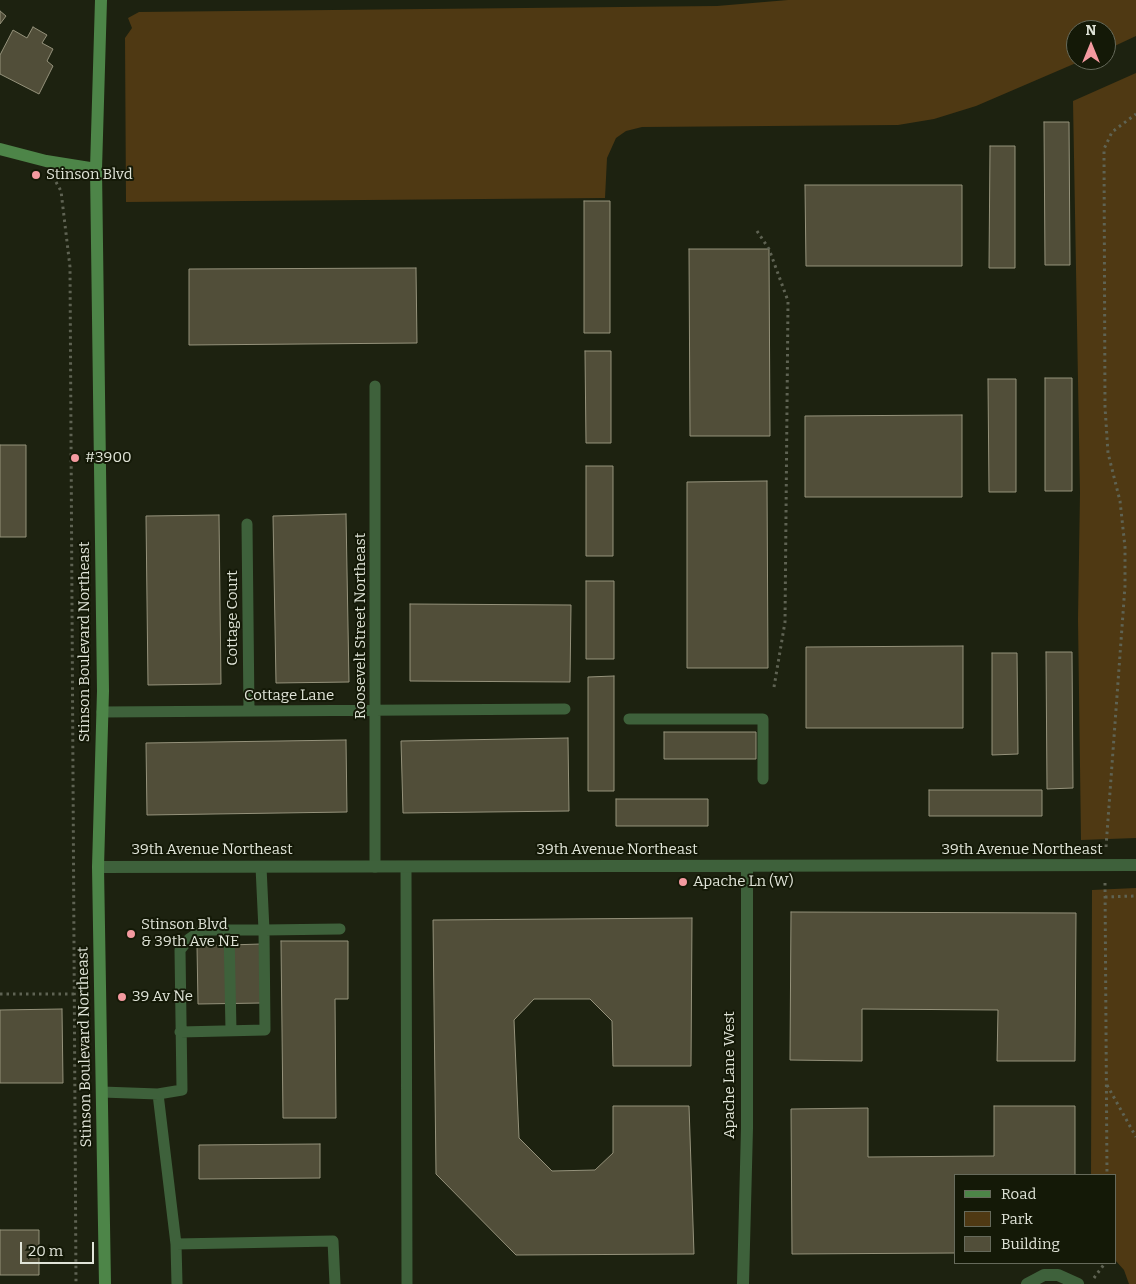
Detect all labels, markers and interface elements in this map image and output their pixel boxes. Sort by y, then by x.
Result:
north arrow [1066,20,1116,70]
text: N [1086,22,1096,39]
place label: Stinson Blvd [46,166,133,184]
marker: Stinson Blvd [30,169,42,181]
place label: #3900 [85,449,132,467]
marker: #3900 [69,452,81,464]
street label: Roosevelt Street Northeast [352,533,370,719]
street label: Stinson Boulevard Northeast [76,542,94,742]
street label: Cottage Court [224,570,242,666]
street label: Cottage Lane [244,687,334,705]
street label: 39th Avenue Northeast [131,841,293,859]
street label: 39th Avenue Northeast [536,841,698,859]
street label: 39th Avenue Northeast [941,841,1103,859]
place label: Apache Ln (W) [693,873,794,891]
marker: Apache Ln (W) [677,876,689,888]
place label: Stinson Blvd & 39th Ave NE [141,916,239,951]
marker: Stinson Blvd & 39th Ave NE [125,928,137,940]
street label: Stinson Boulevard Northeast [74,947,96,1147]
place label: 39 Av Ne [132,988,193,1006]
marker: 39 Av Ne [116,991,128,1003]
street label: Apache Lane West [721,1011,739,1139]
legend [954,1174,1116,1264]
text: Road [1001,1185,1036,1203]
text: Park [1001,1210,1033,1228]
scale bar [22,1232,96,1264]
text: Building [1001,1235,1060,1253]
text: 20 m [28,1242,63,1260]

